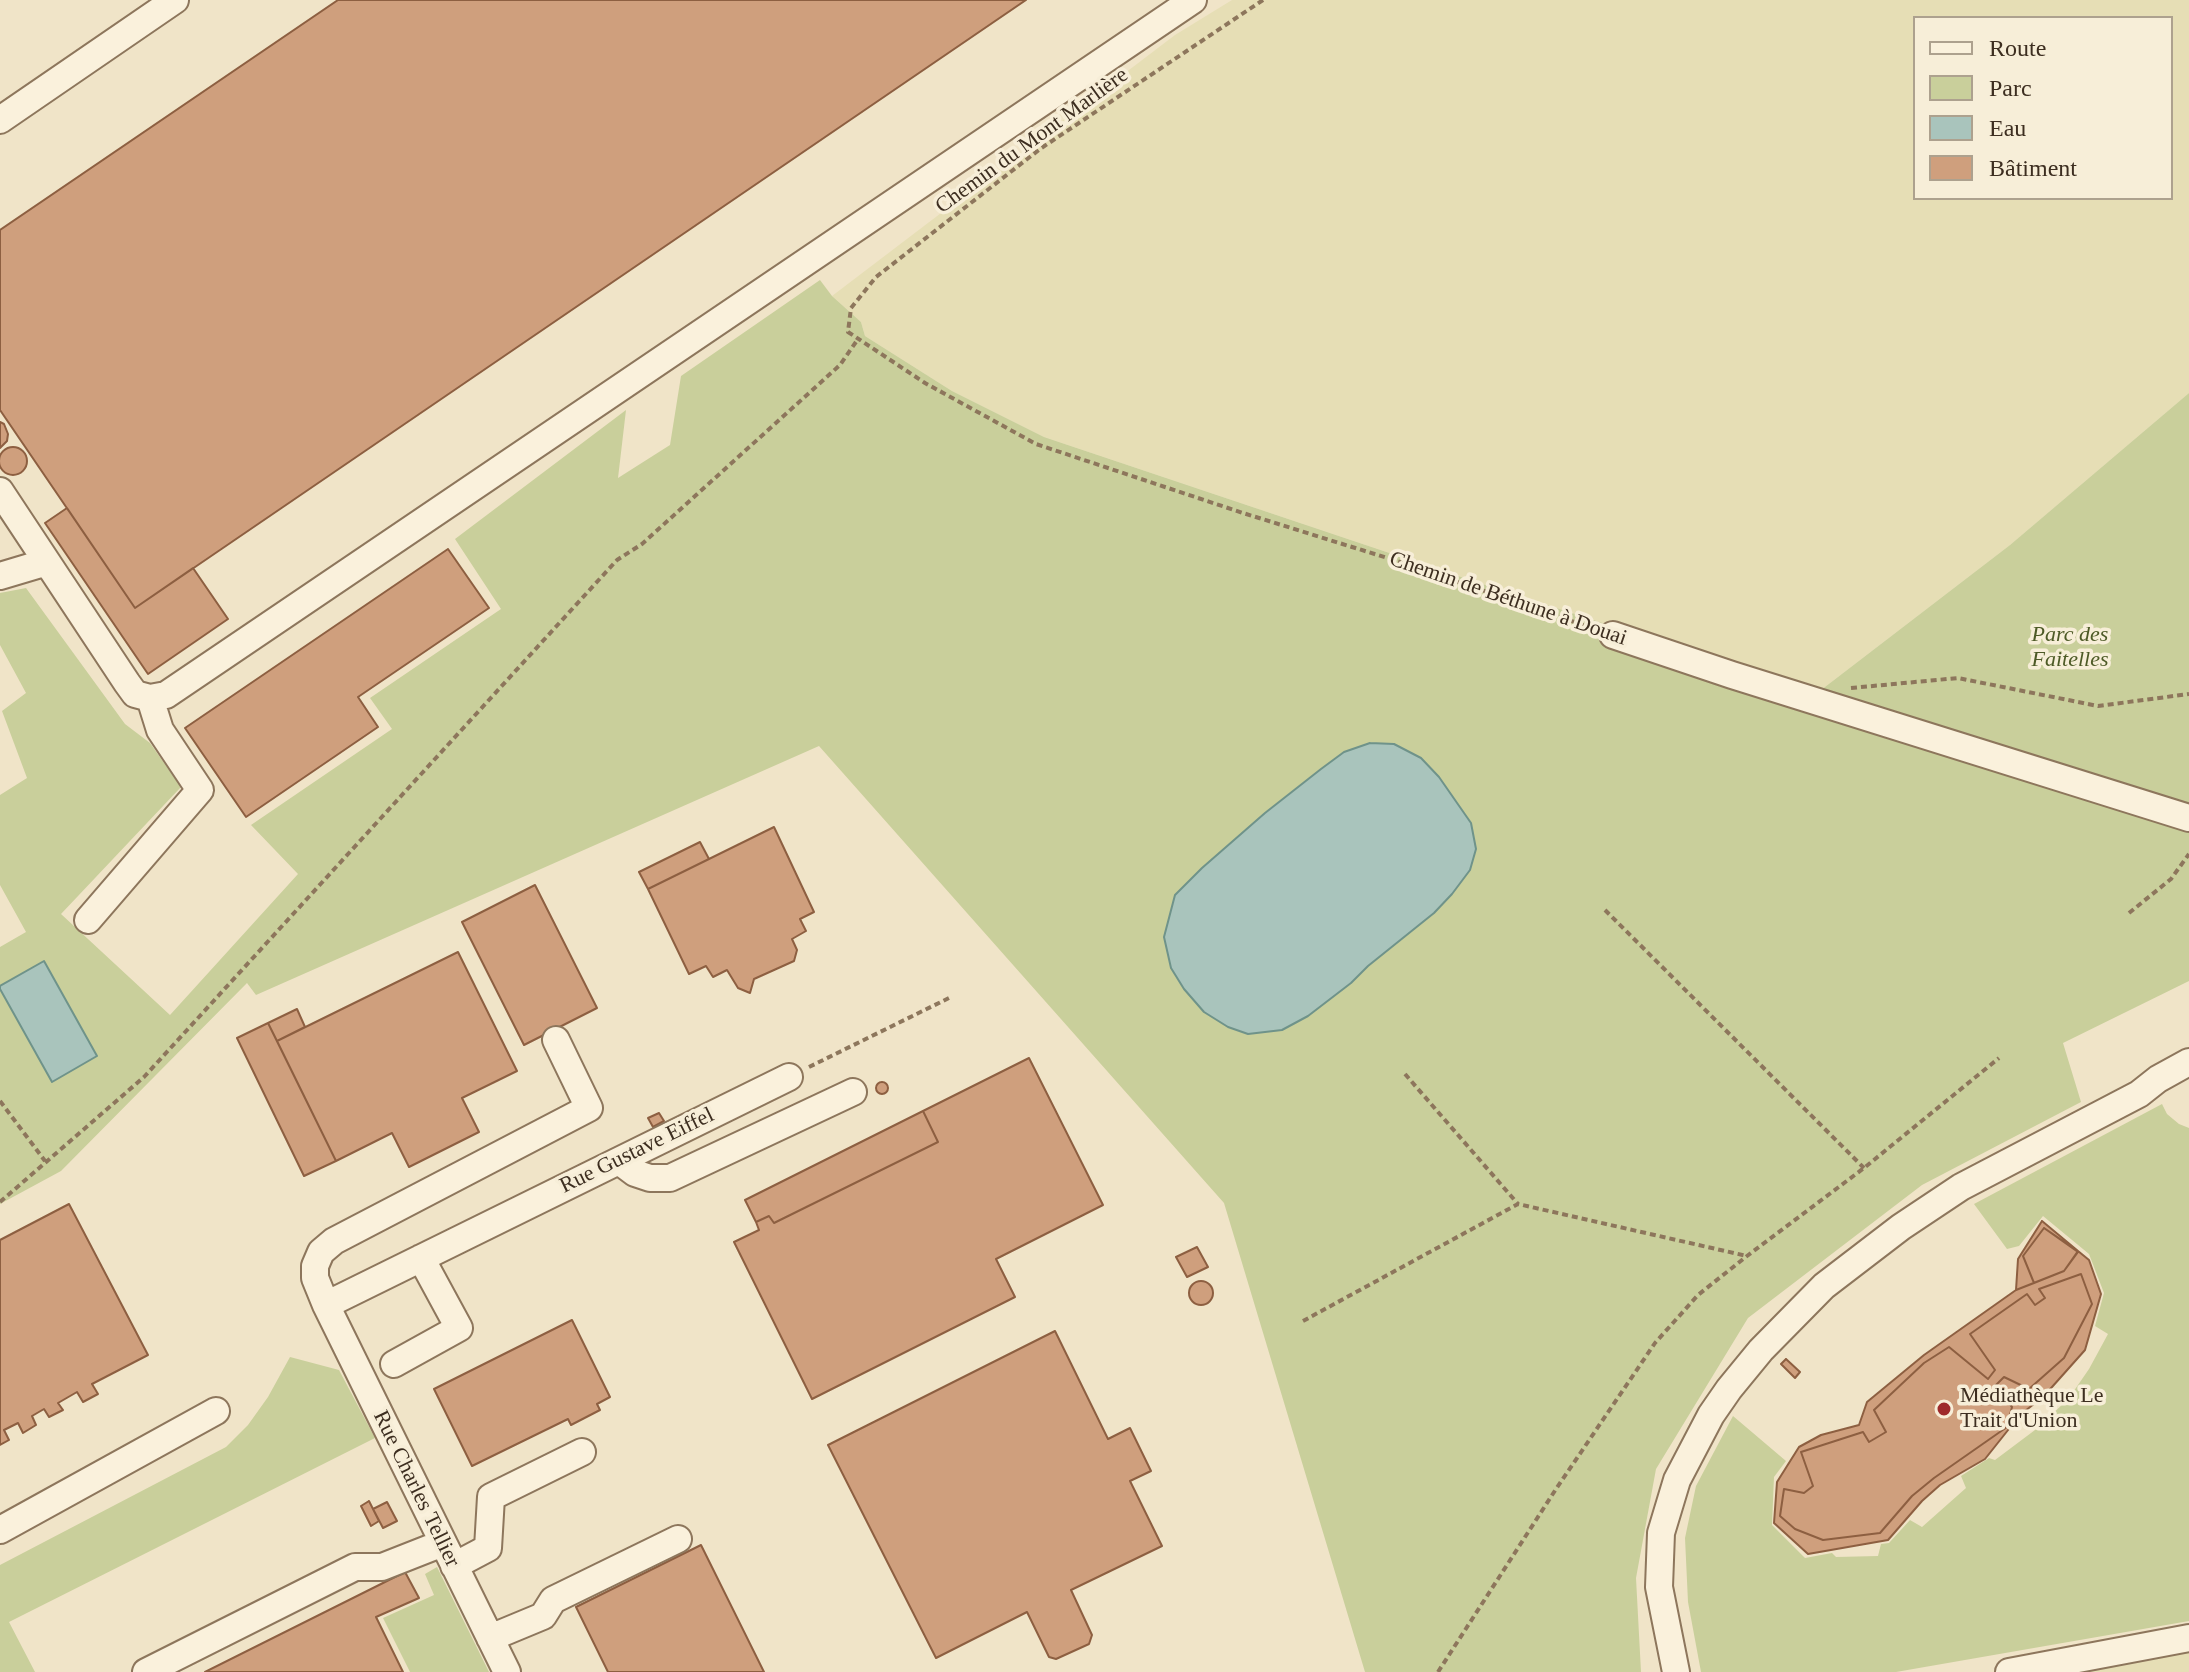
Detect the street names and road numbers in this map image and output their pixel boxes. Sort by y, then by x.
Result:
street label: Chemin du Mont Marlière [931,62,1133,220]
street label: Chemin de Béthune à Douai [1386,546,1630,652]
street label: Rue Gustave Eiffel [556,1102,718,1200]
street label: Rue Charles Tellier [367,1406,465,1572]

